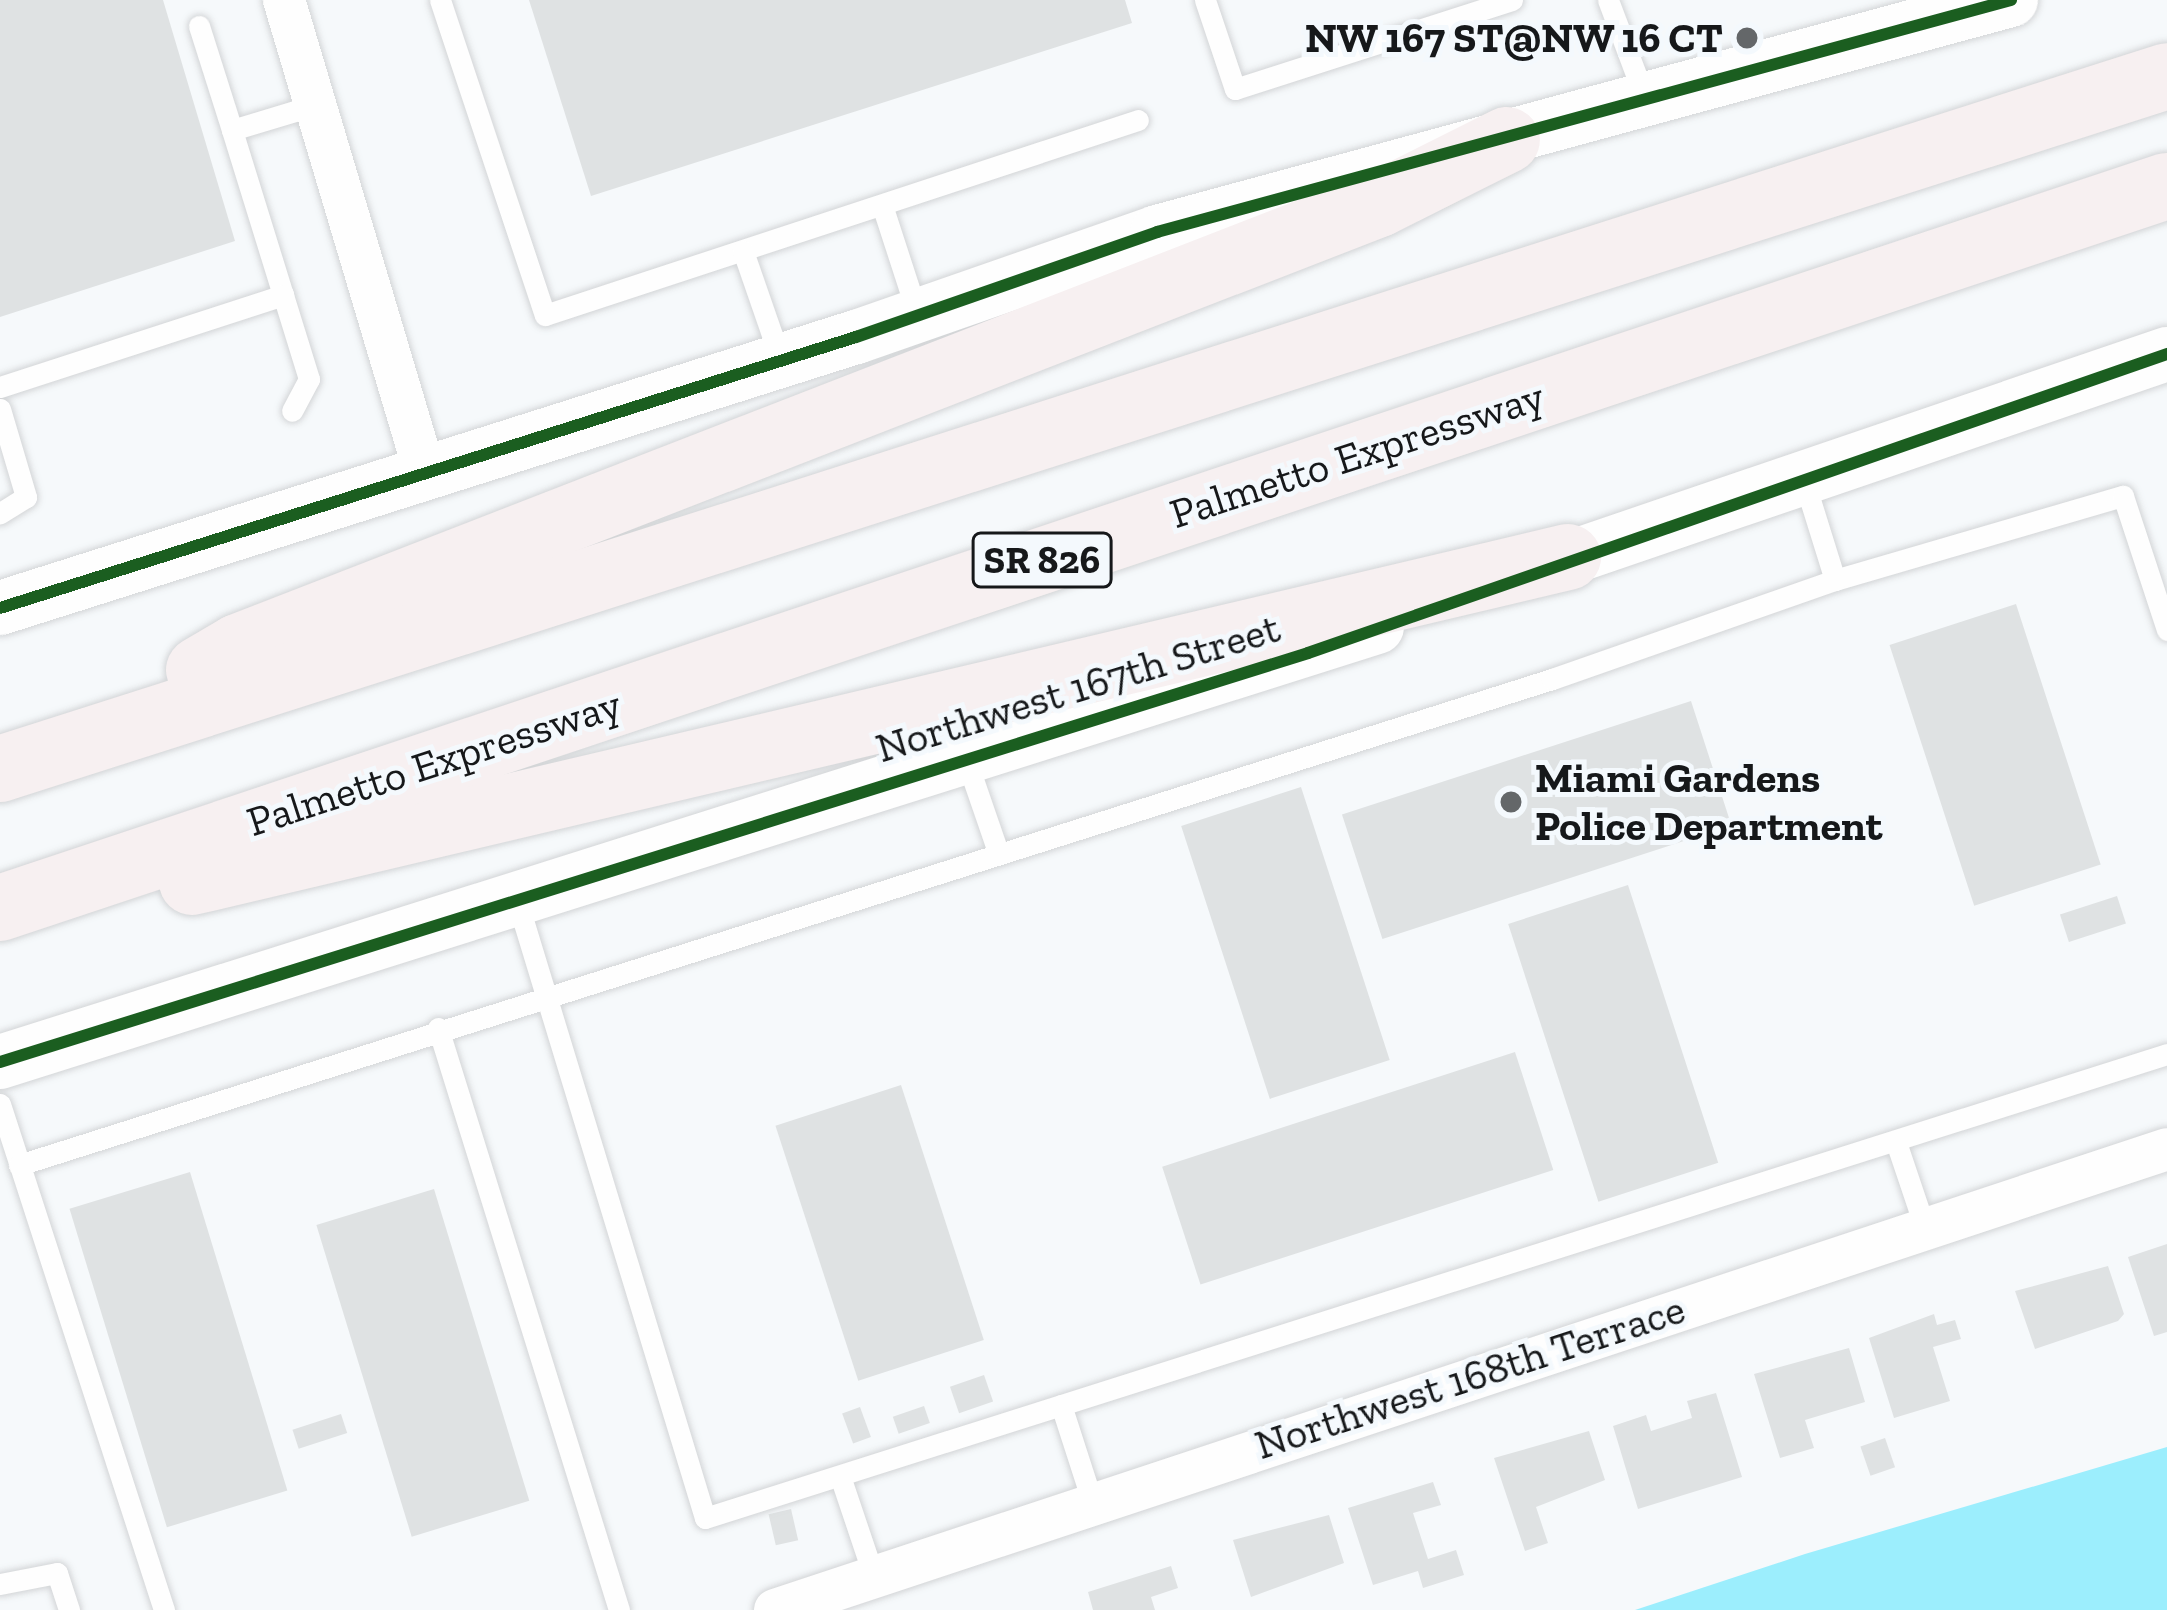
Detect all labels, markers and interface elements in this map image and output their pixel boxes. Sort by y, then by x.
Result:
place label: NW 167 ST@NW 16 CT [1302,13,1723,63]
marker: NW 167 ST@NW 16 CT [1734,25,1760,51]
street label: Palmetto Expressway [1164,371,1550,539]
road number: SR 826 [970,527,1114,593]
street label: Northwest 167th Street [870,602,1286,774]
street label: Palmetto Expressway [241,679,627,847]
place label: Miami Gardens Police Department [1535,753,1883,852]
marker: Miami Gardens Police Department [1498,789,1524,815]
street label: Northwest 168th Terrace [1248,1283,1692,1471]

